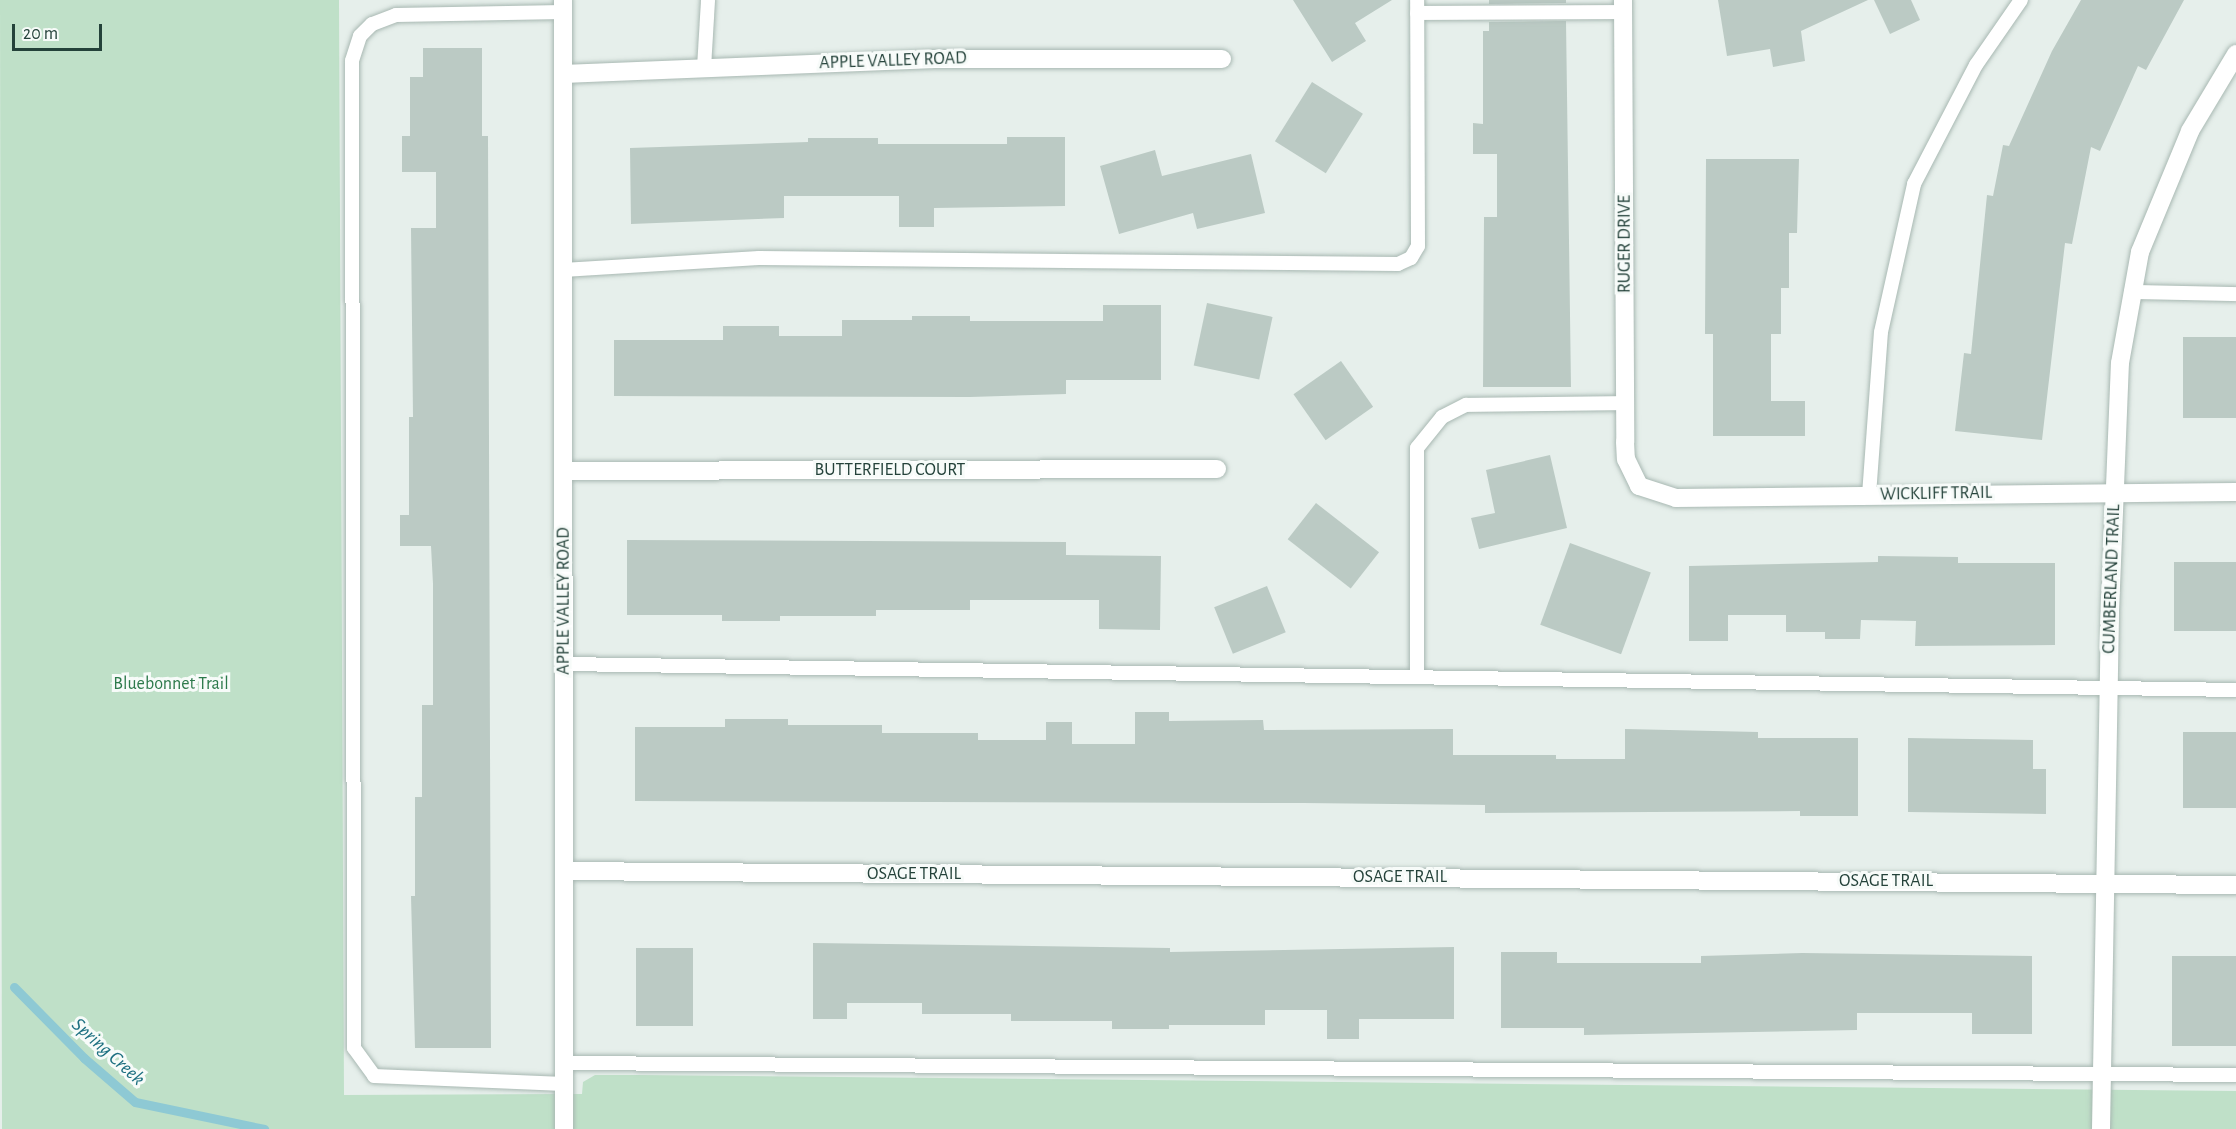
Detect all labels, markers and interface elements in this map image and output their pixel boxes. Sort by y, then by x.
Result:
scale bar [15,12,105,50]
text: 20 m [23,25,58,43]
street label: APPLE VALLEY ROAD [819,48,967,74]
street label: RUGER DRIVE [1614,195,1636,293]
street label: BUTTERFIELD COURT [815,459,965,481]
street label: WICKLIFF TRAIL [1880,482,1992,506]
street label: CUMBERLAND TRAIL [2099,504,2125,654]
street label: APPLE VALLEY ROAD [553,527,575,675]
park label: Bluebonnet Trail [113,673,229,695]
street label: OSAGE TRAIL [867,863,961,885]
street label: OSAGE TRAIL [1353,866,1447,888]
street label: OSAGE TRAIL [1839,870,1933,892]
water label: Spring Creek [66,1013,150,1091]

